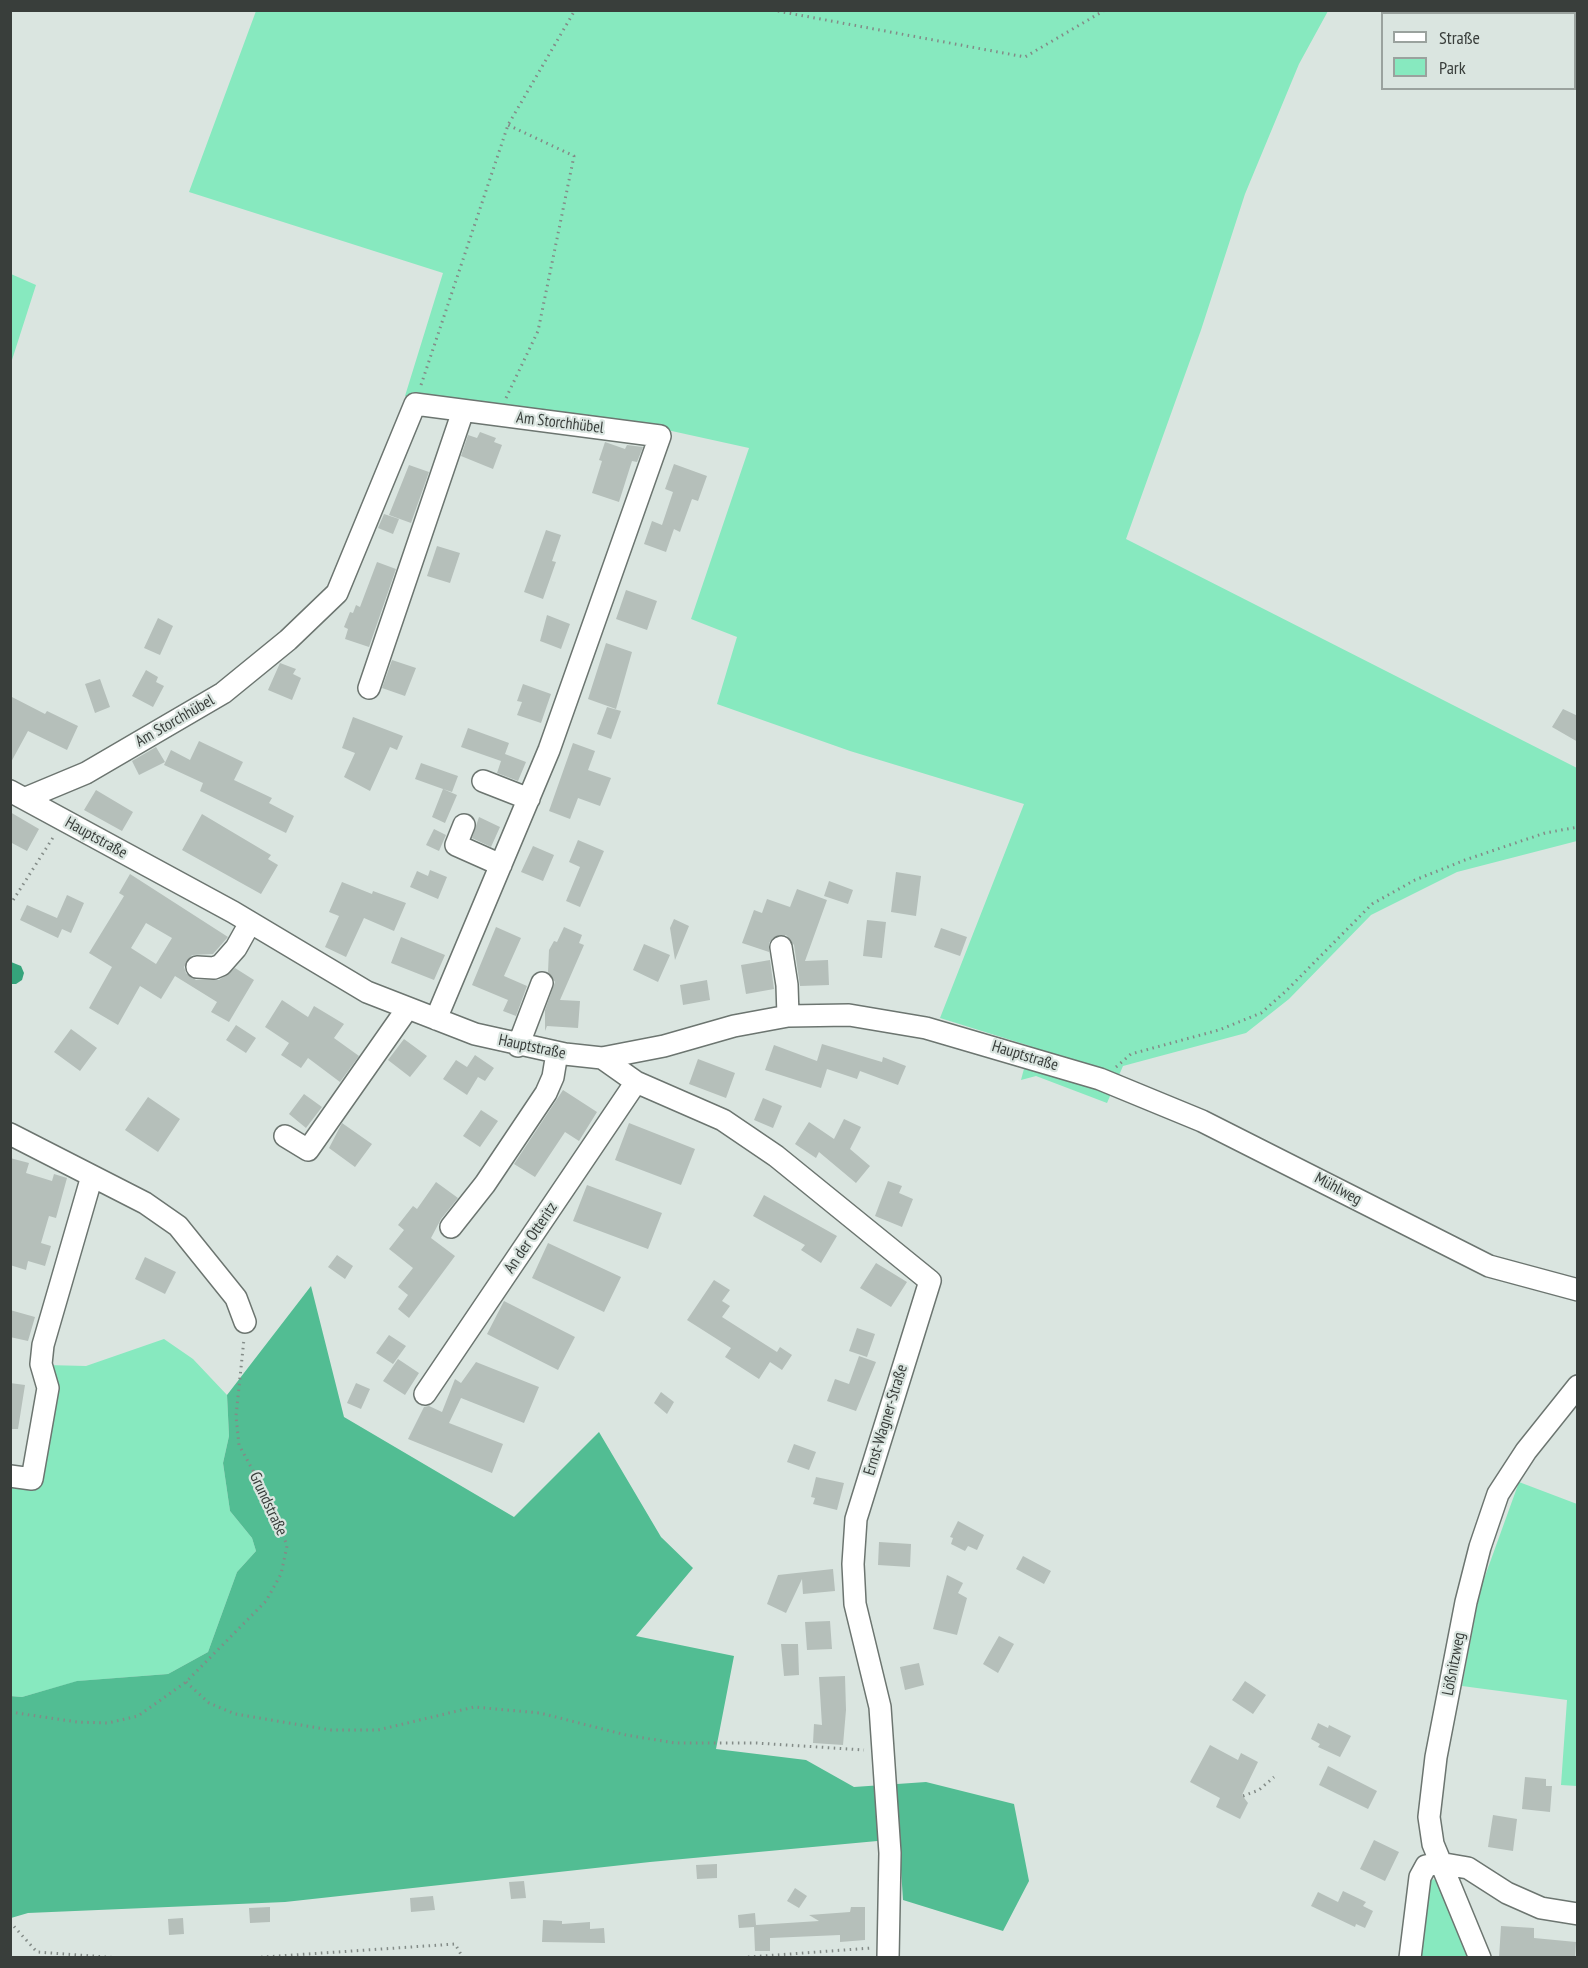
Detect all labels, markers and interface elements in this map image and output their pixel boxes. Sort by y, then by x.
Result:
legend [1381,12,1576,90]
text: Straße [1439,26,1480,49]
text: Park [1439,56,1466,79]
street label: Am Storchhübel [515,408,605,438]
street label: Am Storchhübel [132,691,218,751]
street label: Hauptstraße [61,813,131,863]
street label: Hauptstraße [497,1031,567,1063]
street label: Hauptstraße [990,1037,1060,1075]
street label: Mühlweg [1311,1169,1365,1209]
street label: An der Otteritz [500,1199,562,1277]
street label: Ernst-Wagner-Straße [860,1362,912,1478]
street label: Grundstraße [245,1469,291,1539]
street label: Lößnitzweg [1438,1631,1470,1697]

